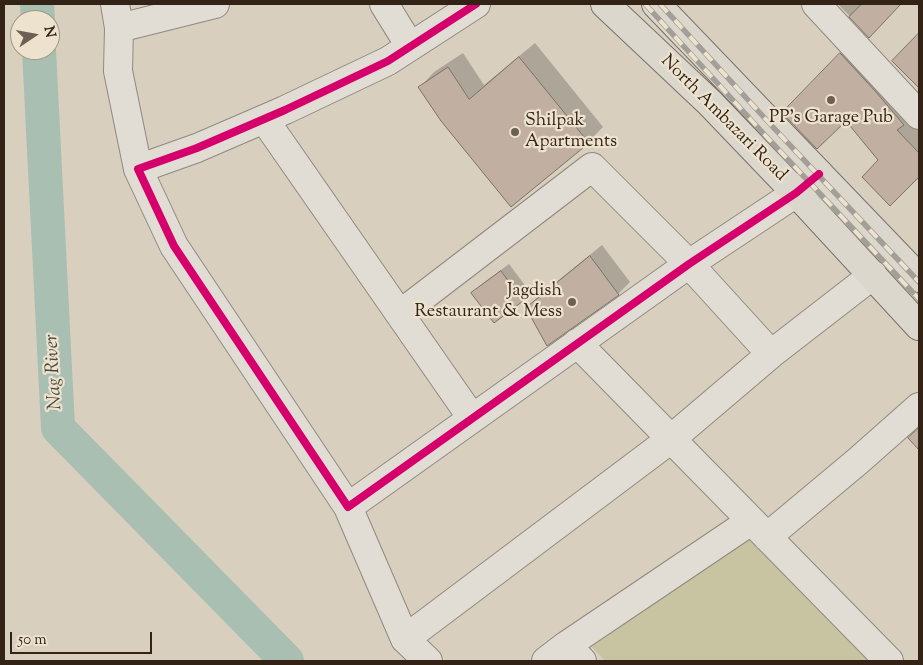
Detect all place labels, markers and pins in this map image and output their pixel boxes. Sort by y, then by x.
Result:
marker: PP's Garage Pub [825,94,837,106]
place label: PP's Garage Pub [769,108,893,130]
place label: Shilpak Apartments [525,111,617,154]
marker: Shilpak Apartments [509,126,521,138]
place label: Jagdish Restaurant & Mess [414,281,562,324]
marker: Jagdish Restaurant & Mess [566,296,578,308]

